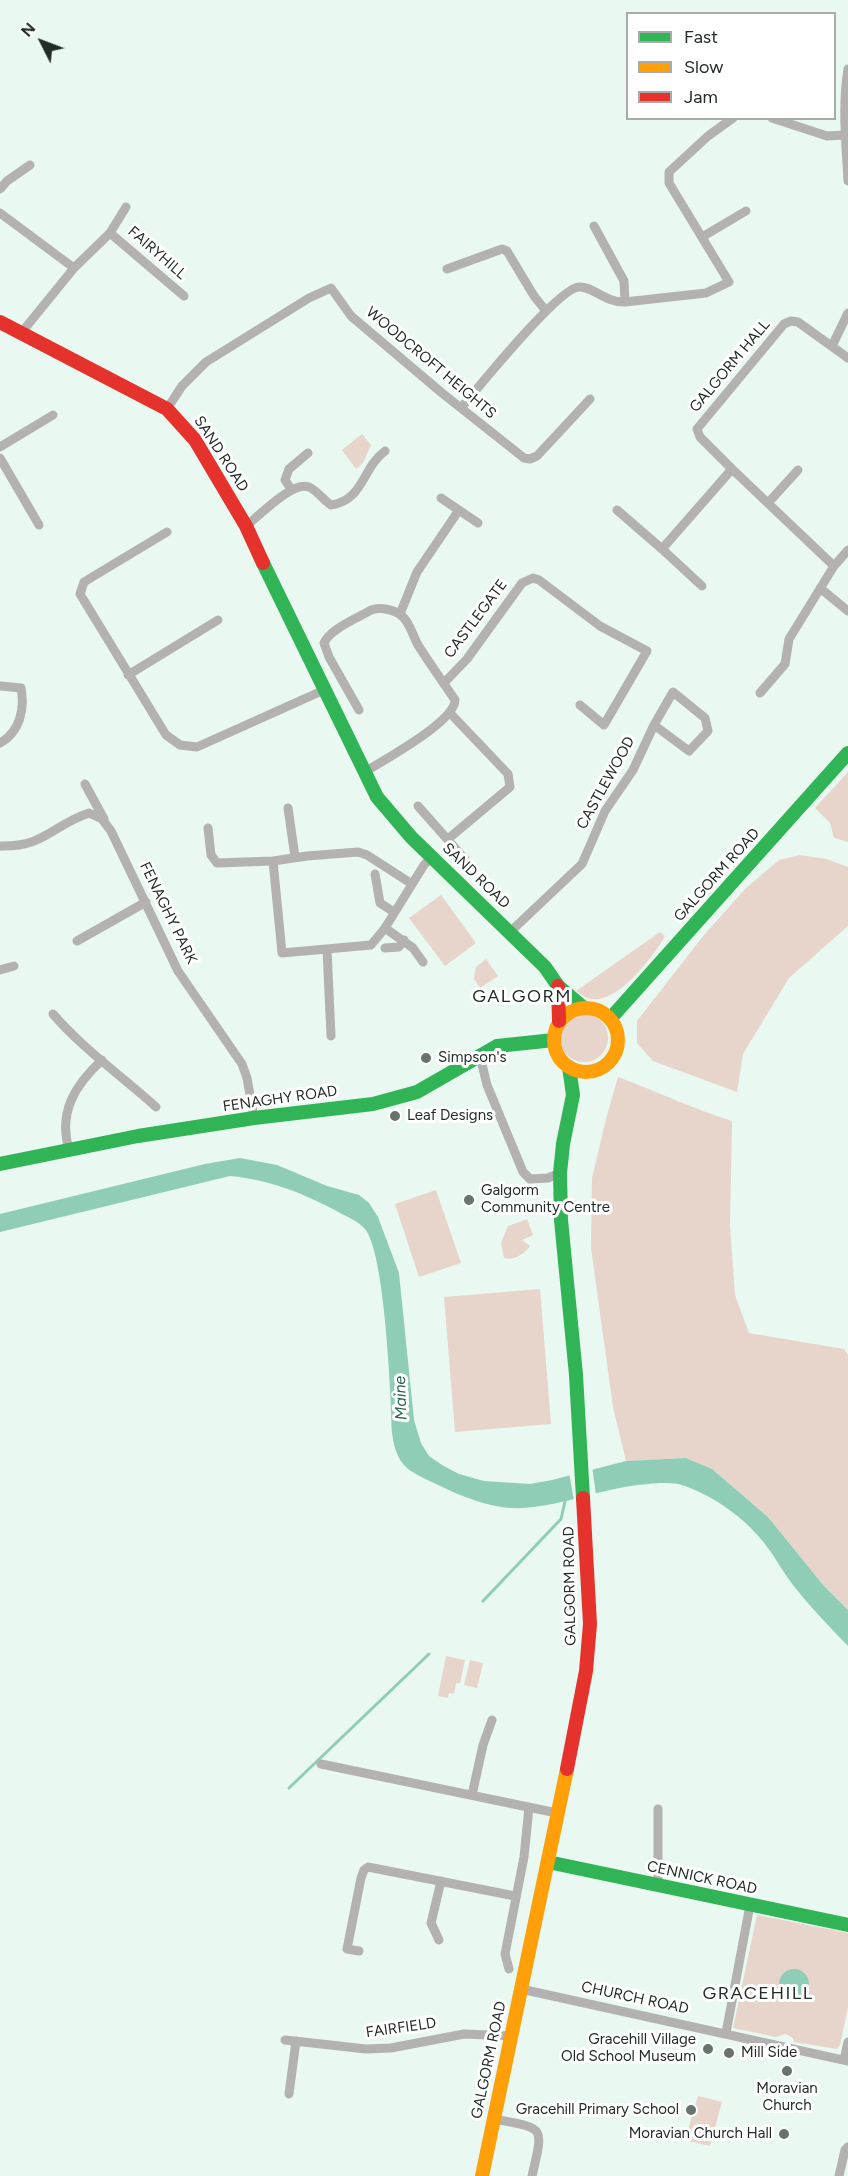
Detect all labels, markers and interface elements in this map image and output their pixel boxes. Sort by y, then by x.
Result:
north arrow [12,12,72,72]
legend [626,12,836,120]
text: N [17,19,39,41]
text: Fast [684,26,718,48]
text: Slow [684,56,723,78]
text: Jam [684,86,718,108]
street label: FAIRYHILL [124,223,190,283]
street label: WOODCROFT HEIGHTS [362,303,500,423]
street label: GALGORM HALL [686,316,774,416]
street label: SAND ROAD [190,413,252,495]
street label: CASTLEGATE [441,576,511,662]
street label: CASTLEWOOD [573,734,639,832]
street label: GALGORM ROAD [670,825,764,925]
street label: SAND ROAD [439,839,513,913]
street label: FENAGHY PARK [136,859,200,967]
district label: GALGORM [472,986,572,1008]
place label: Simpson's [438,1049,506,1067]
marker: Simpson's [419,1051,433,1065]
street label: FENAGHY ROAD [222,1082,338,1116]
place label: Leaf Designs [407,1107,493,1125]
marker: Leaf Designs [388,1109,402,1123]
place label: Galgorm Community Centre [481,1182,610,1217]
marker: Galgorm Community Centre [462,1193,476,1207]
water label: Maine [391,1376,411,1420]
street label: GALGORM ROAD [560,1526,580,1646]
street label: CENNICK ROAD [645,1858,759,1898]
street label: CHURCH ROAD [580,1978,690,2018]
district label: GRACEHILL [702,1983,814,2005]
street label: GALGORM ROAD [468,2000,510,2120]
street label: FAIRFIELD [365,2014,437,2042]
place label: Gracehill Village Old School Museum [561,2031,696,2066]
marker: Gracehill Village Old School Museum [701,2042,715,2056]
place label: Mill Side [741,2044,797,2062]
marker: Mill Side [722,2046,736,2060]
marker: Moravian Church [780,2064,794,2078]
place label: Moravian Church [756,2080,818,2115]
place label: Gracehill Primary School [516,2101,679,2119]
marker: Gracehill Primary School [684,2103,698,2117]
place label: Moravian Church Hall [629,2125,772,2143]
marker: Moravian Church Hall [777,2127,791,2141]

